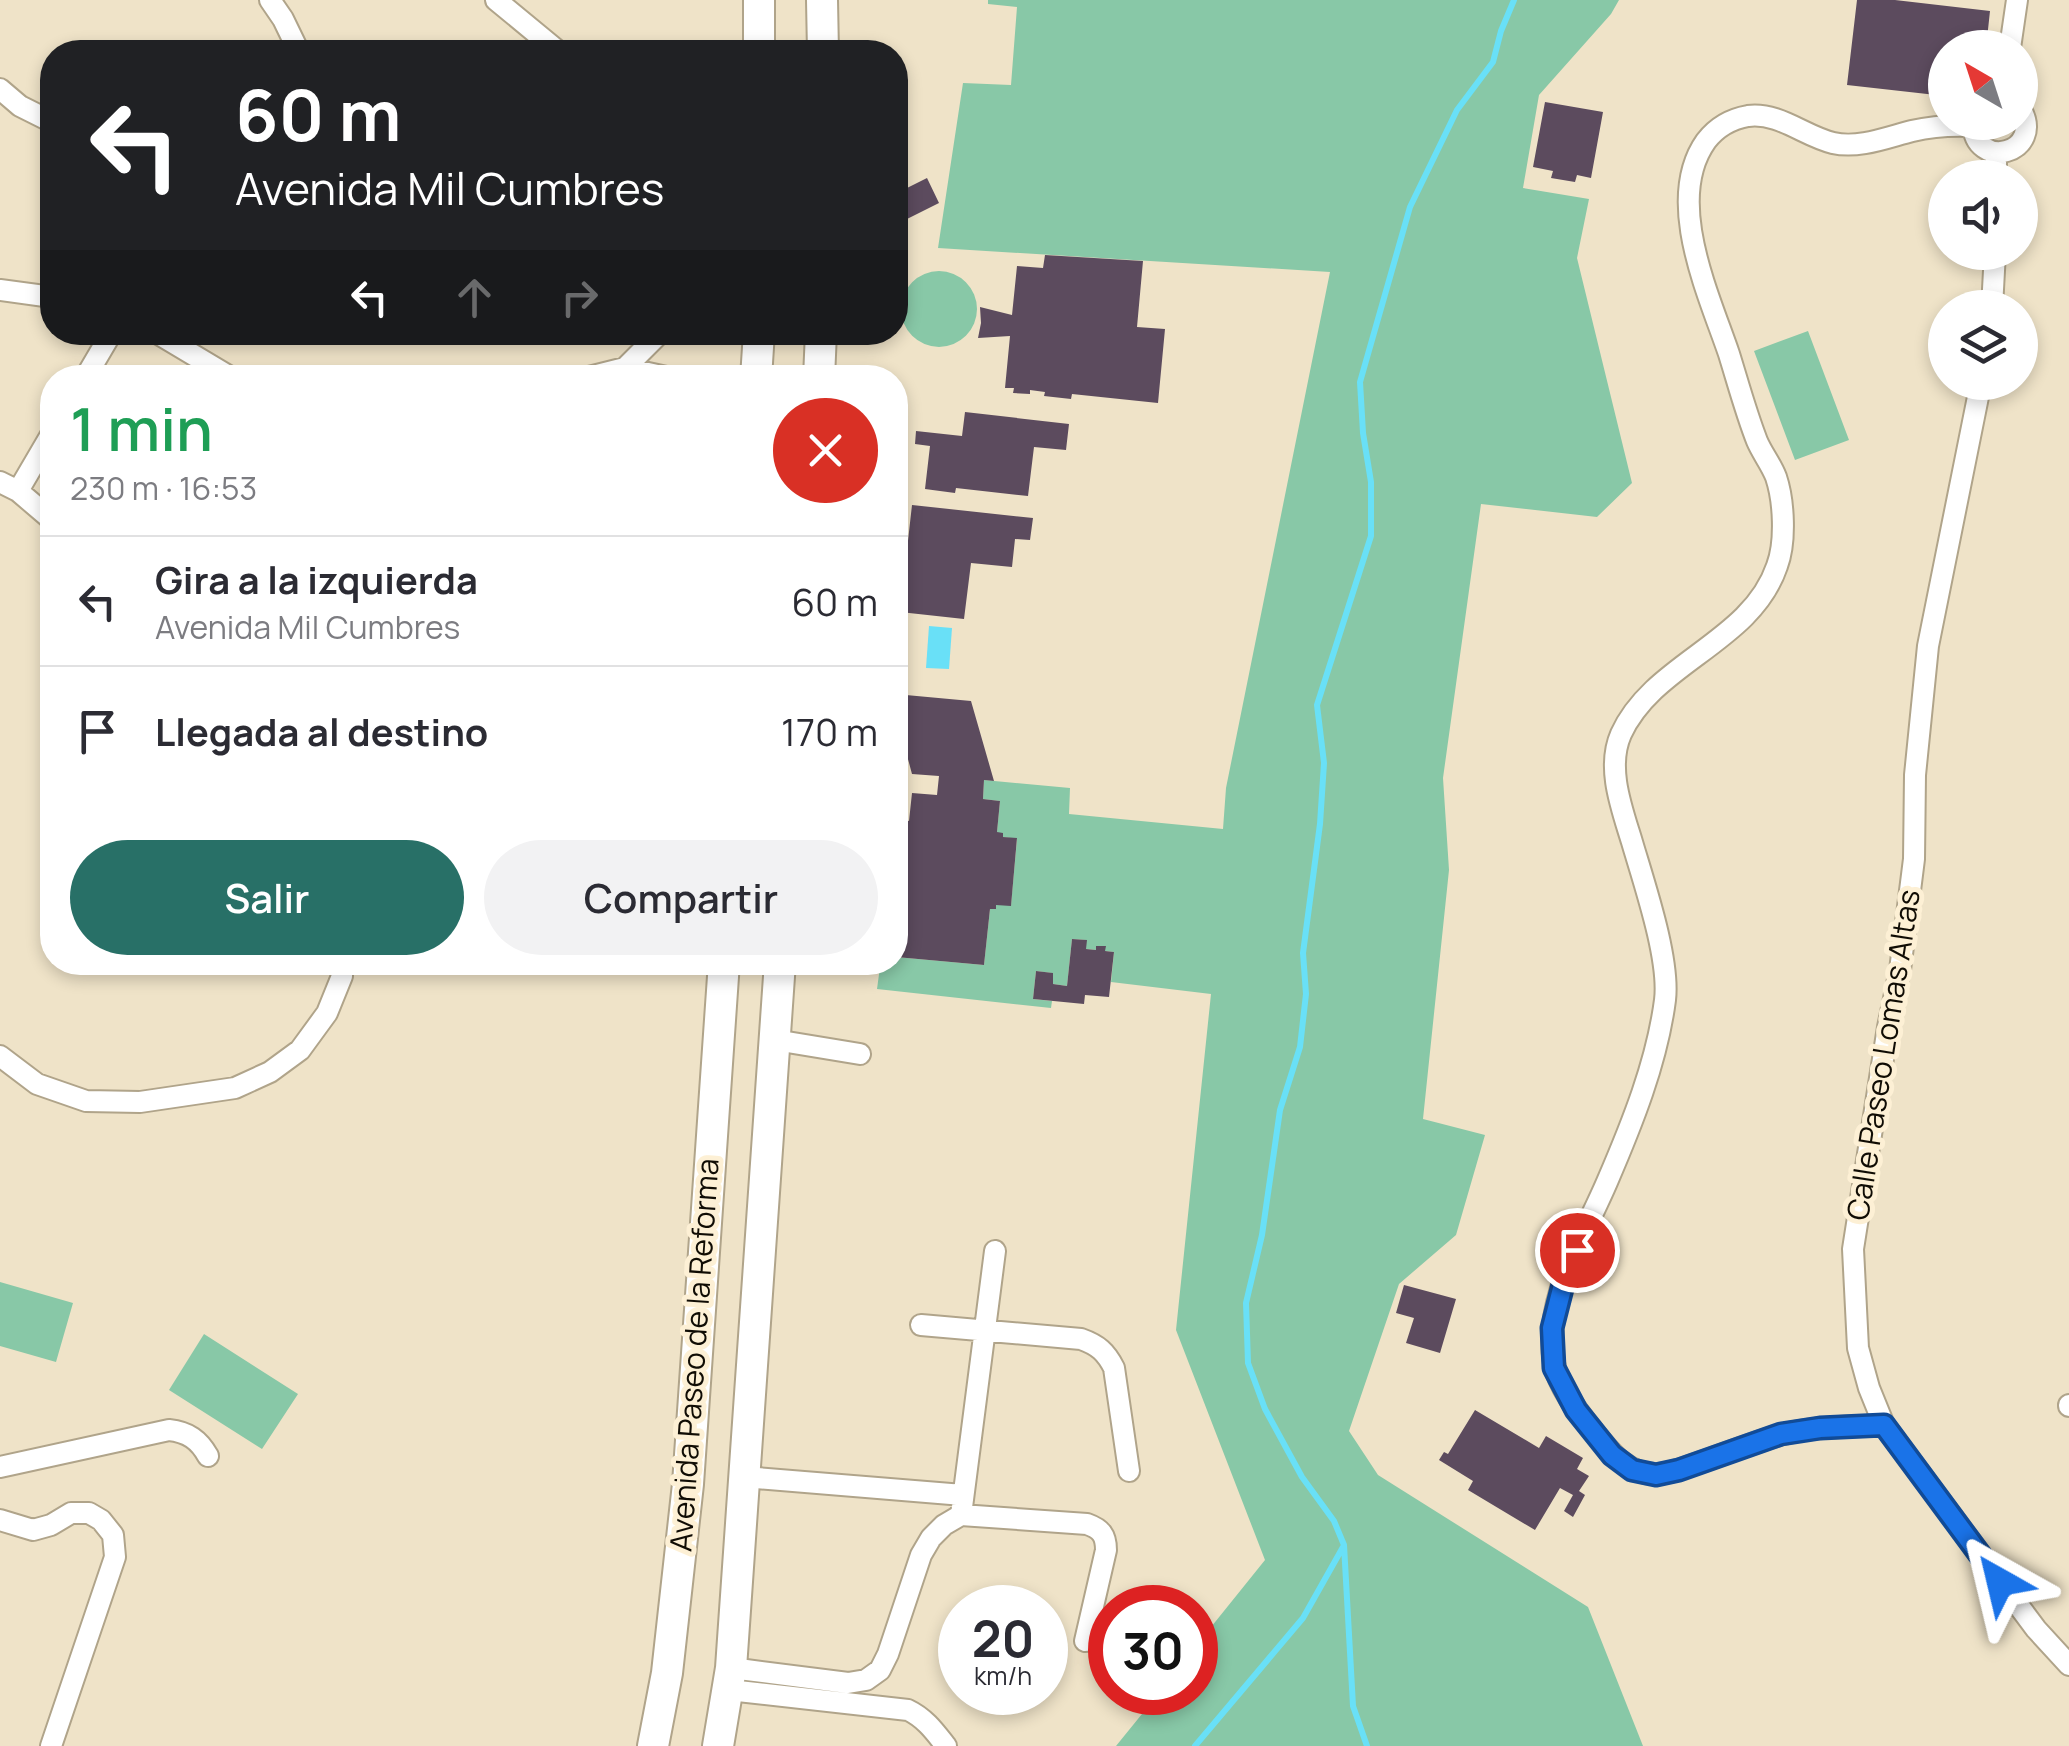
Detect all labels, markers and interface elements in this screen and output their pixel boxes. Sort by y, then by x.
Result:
north arrow [1928,30,2038,140]
map controls [1928,30,2038,400]
text: 60 m [235,66,402,162]
icon: left [70,80,200,210]
text: Avenida Mil Cumbres [235,157,664,219]
button: sound [1928,160,2038,270]
icon: left [342,270,397,325]
icon: ahead [447,270,502,325]
icon: right [552,270,607,325]
button: layers [1928,290,2038,400]
text: 1 min [70,387,213,469]
button: close [773,398,878,503]
text: 230 m · 16:53 [70,466,257,510]
text: Gira a la izquierda [155,553,478,605]
icon: left [70,574,125,629]
text: 60 m [791,575,878,627]
text: Avenida Mil Cumbres [155,605,460,649]
icon: arrive [70,704,125,759]
text: Llegada al destino [155,705,488,757]
text: 170 m [781,705,878,757]
button: Salir [70,840,464,955]
button: Compartir [484,840,878,955]
street label: Calle Paseo Lomas Altas [1836,887,1929,1223]
street label: Avenida Paseo de la Reforma [659,1157,728,1553]
pin [1535,1208,1620,1293]
icon: arrive [1550,1223,1605,1278]
position arrow [1948,1530,2052,1634]
speed limit sign: 30 [1088,1585,1218,1715]
text: 20 [972,1604,1034,1672]
text: km/h [974,1658,1032,1693]

